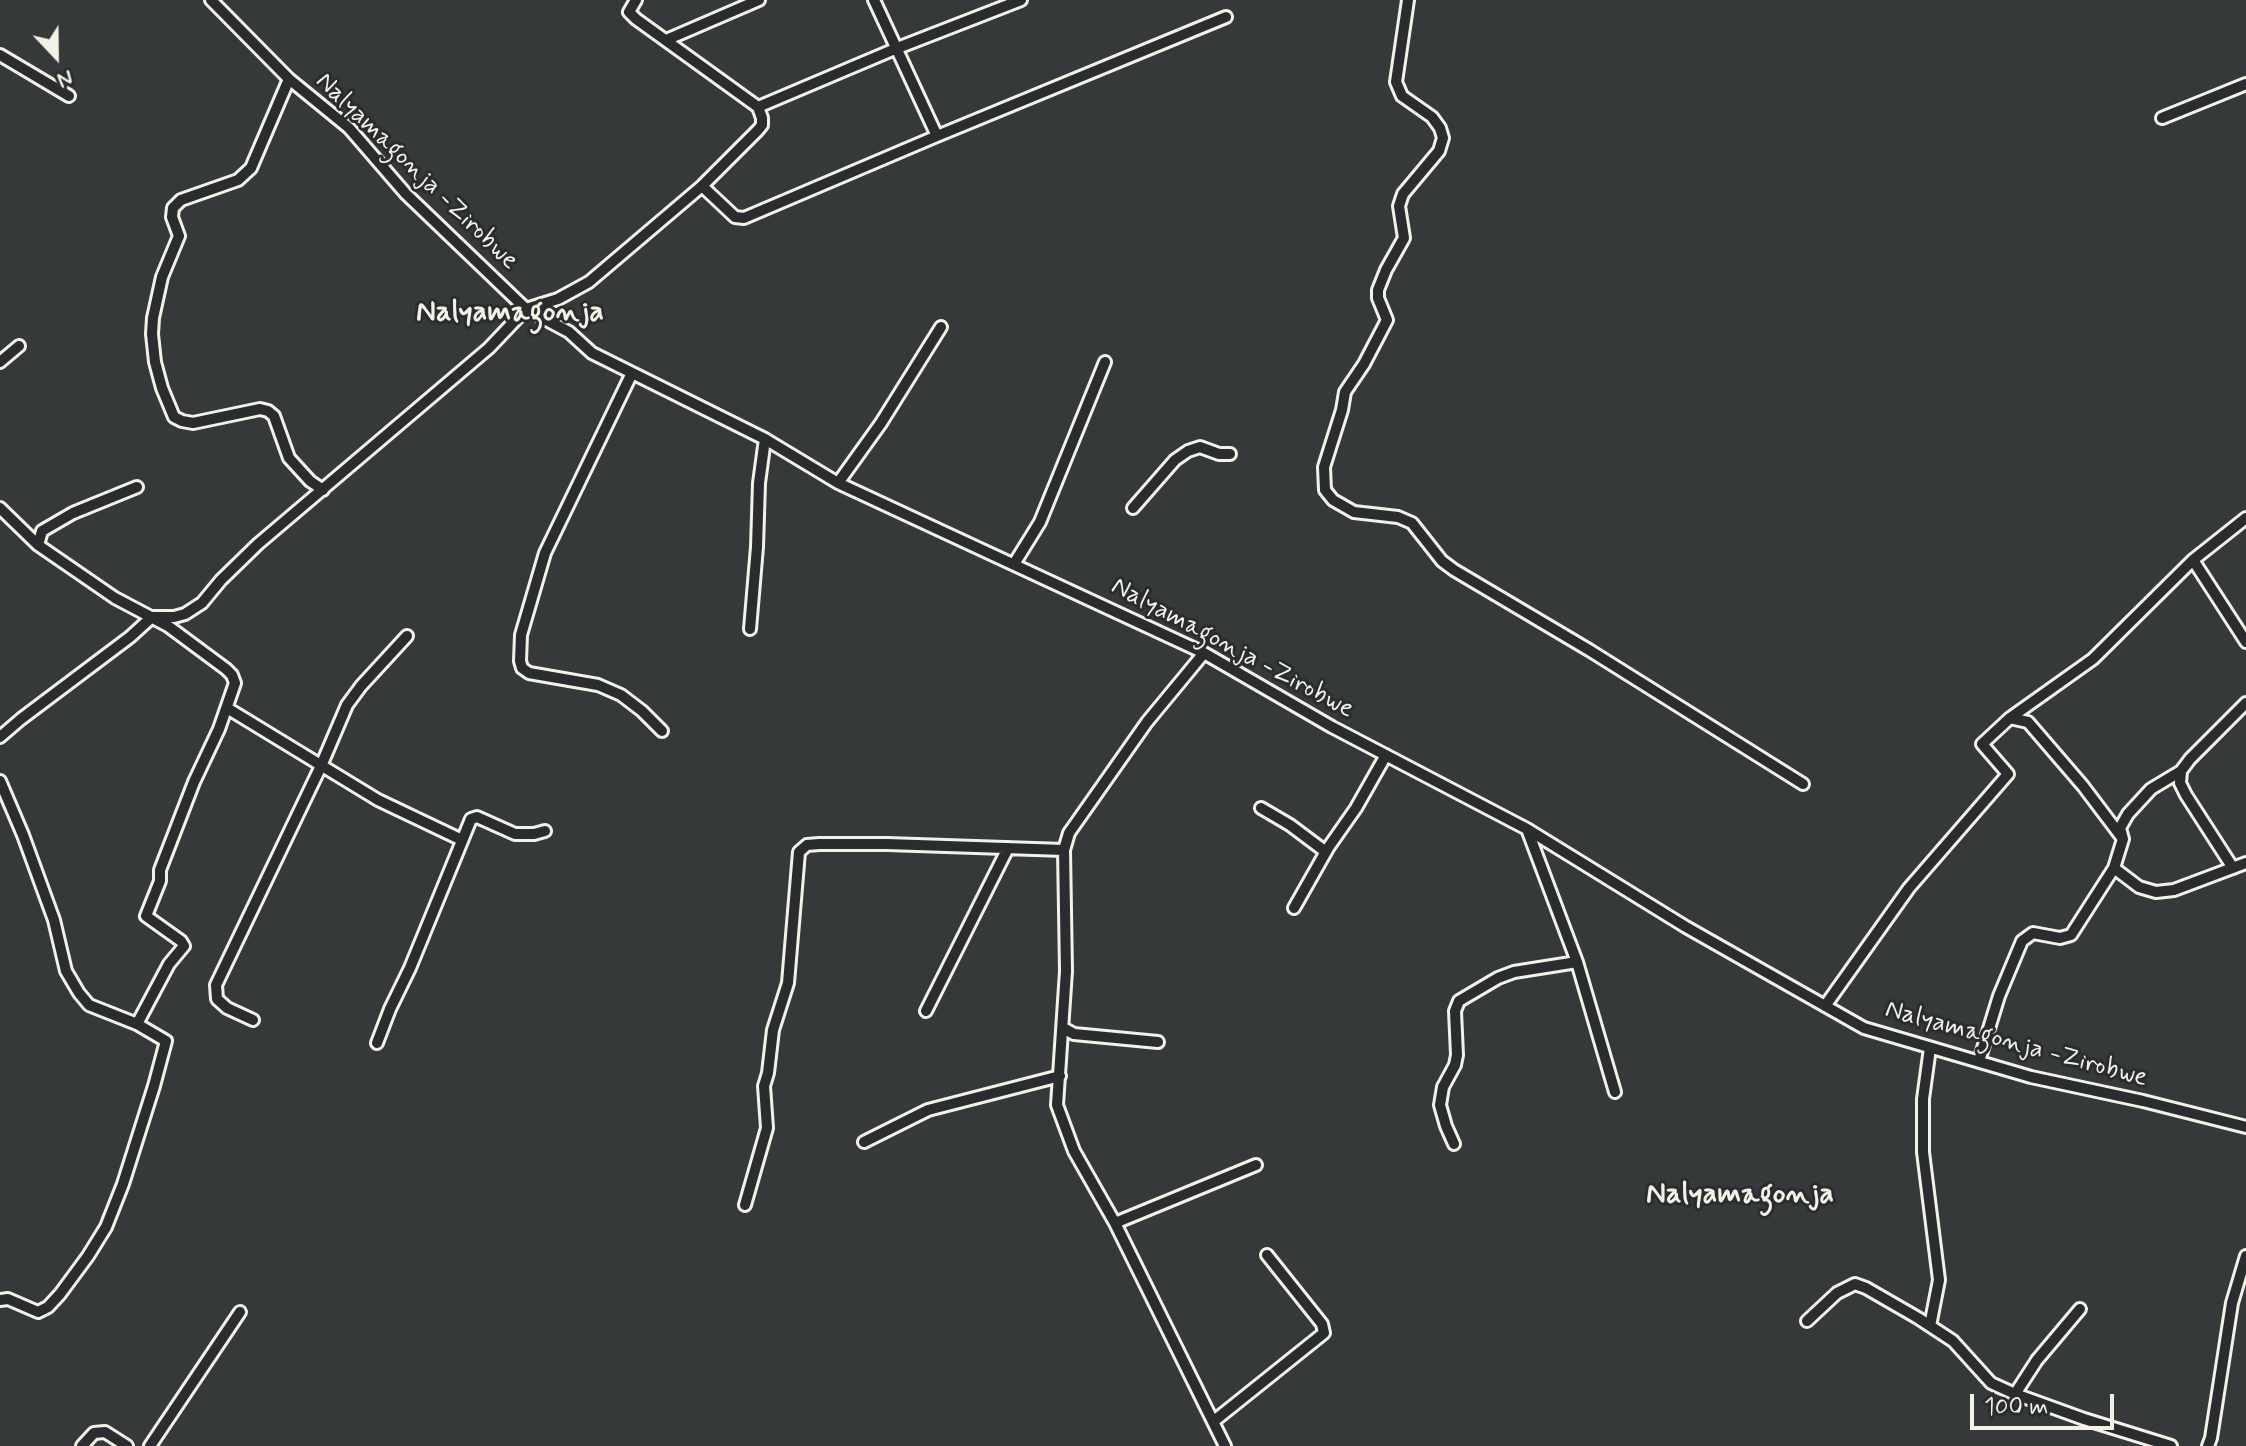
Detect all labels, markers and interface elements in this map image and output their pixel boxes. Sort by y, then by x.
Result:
north arrow [16,16,96,96]
text: N [53,63,77,94]
street label: Nalyamagonja -Zirobwe [308,67,524,277]
district label: Nalyamagonja [416,296,604,332]
street label: Nalyamagonja -Zirobwe [1105,572,1359,726]
street label: Nalyamagonja -Zirobwe [1881,995,2151,1095]
district label: Nalyamagonja [1646,1178,1834,1214]
scale bar [1974,1378,2118,1428]
text: 100 m [1984,1392,2048,1423]

